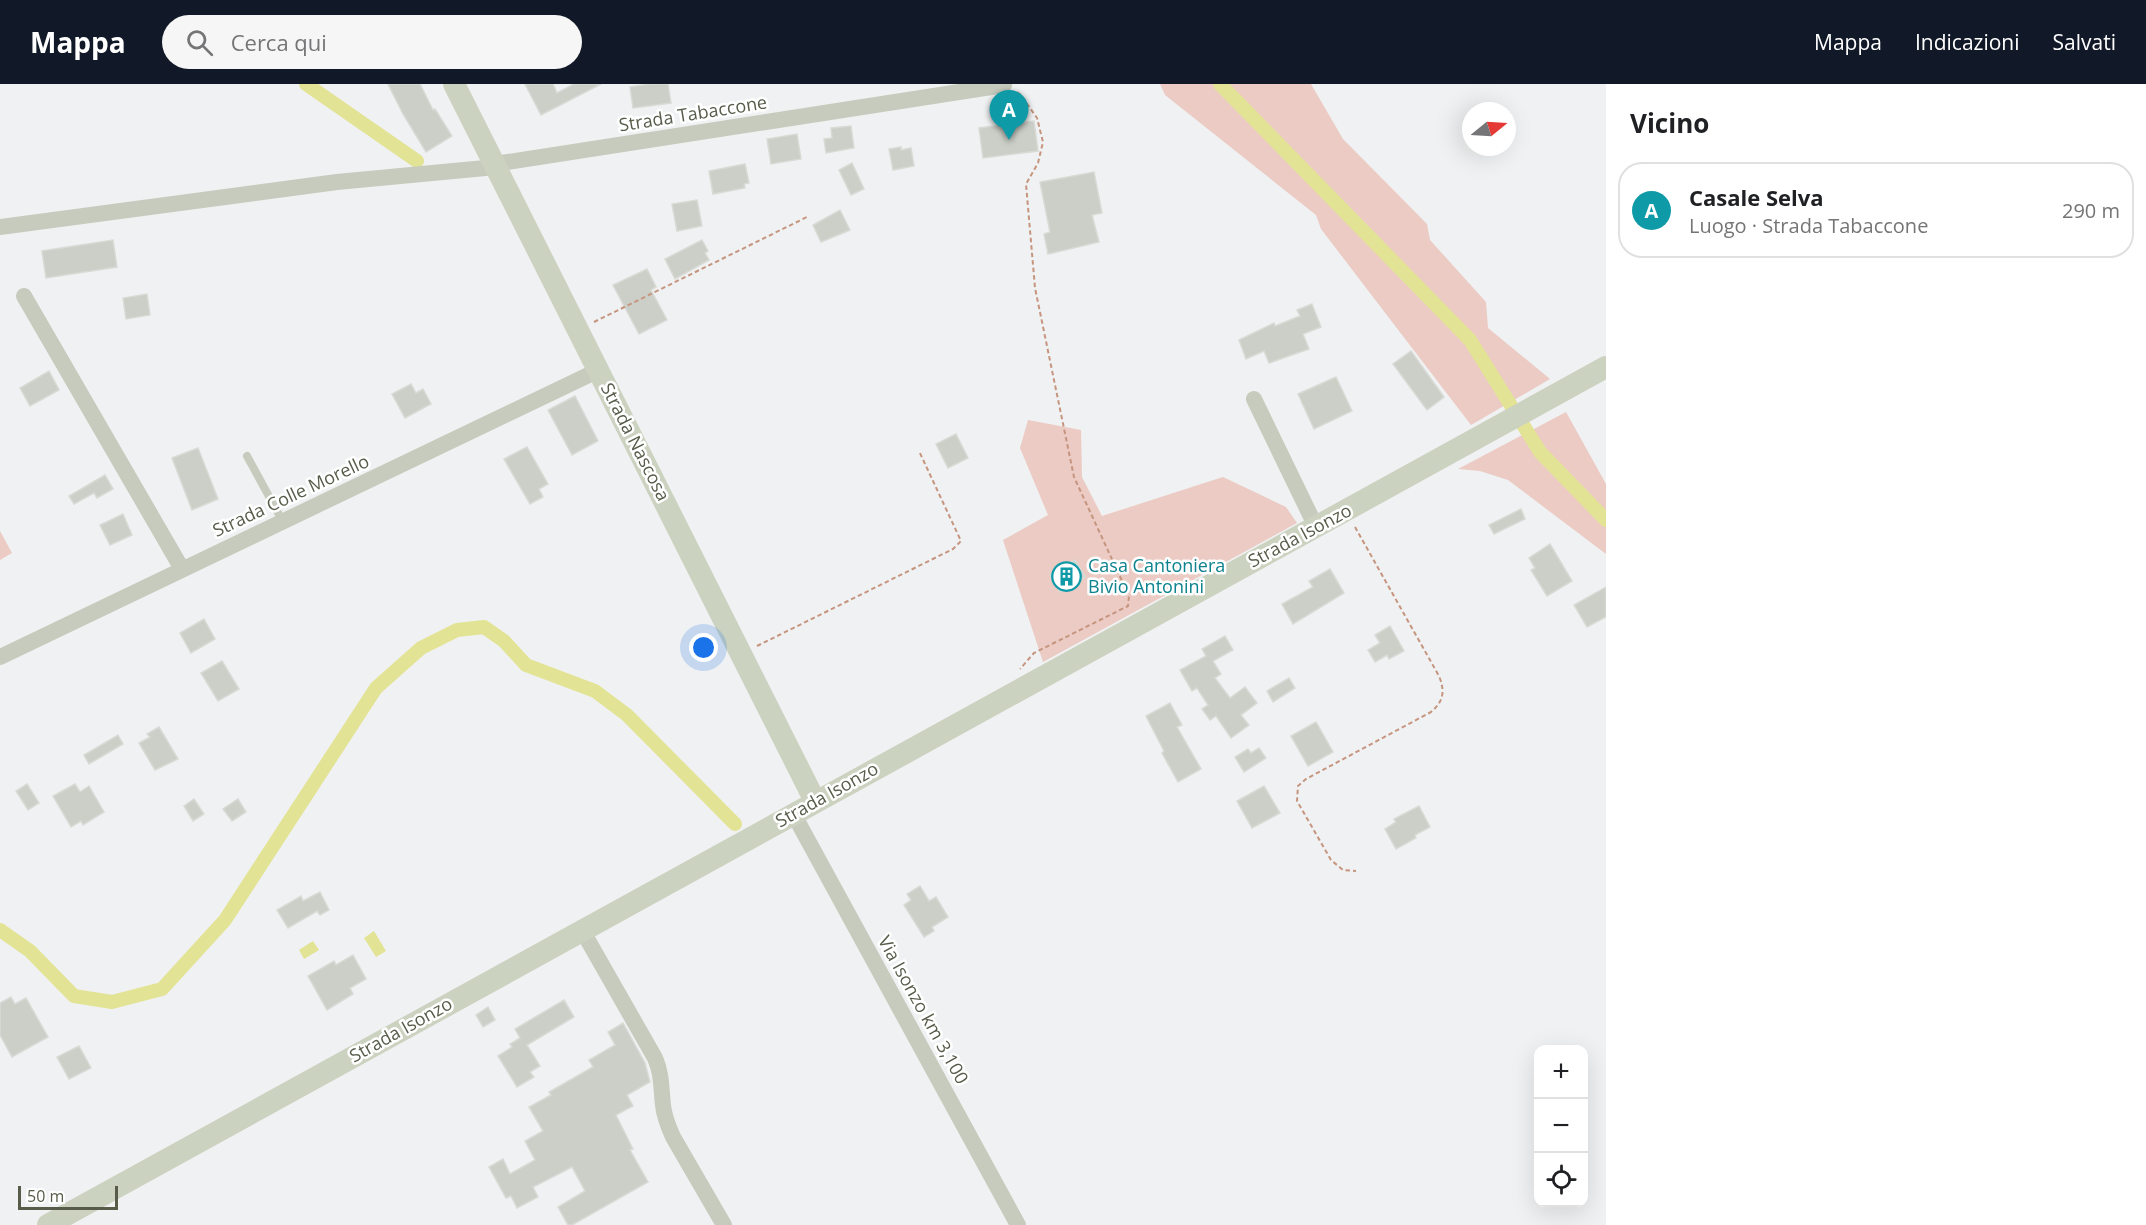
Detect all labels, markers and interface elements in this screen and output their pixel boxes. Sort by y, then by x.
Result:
search box [162,15,582,69]
text: Mappa [30,23,126,61]
icon: search [183,26,216,59]
text: Cerca qui [231,27,327,57]
text: Mappa [1814,28,1882,56]
text: Indicazioni [1915,28,2020,56]
text: Salvati [2053,28,2116,56]
street label: Strada Tabaccone [617,89,769,137]
pin: A [990,91,1028,140]
north arrow [1462,102,1516,156]
text: Vicino [1630,105,1709,141]
text: Casale Selva [1689,182,1824,212]
text: A [1645,197,1658,224]
text: 290 m [2062,197,2120,224]
text: Luogo · Strada Tabaccone [1689,212,1928,239]
street label: Strada Nascosa [596,378,676,505]
street label: Strada Colle Morello [209,448,373,542]
street label: Strada Isonzo [1244,498,1356,572]
place label: Casa Cantoniera Bivio Antonini [1088,553,1225,598]
building icon: Casa Cantoniera Bivio Antonini [1051,560,1083,592]
your location [689,633,718,662]
street label: Strada Isonzo [771,756,882,832]
street label: Via Isonzo km 3,100 [873,931,975,1088]
street label: Strada Isonzo [345,991,456,1067]
map controls [1534,1045,1588,1207]
button: + [1534,1045,1588,1099]
button: − [1534,1099,1588,1153]
button: locate [1534,1153,1588,1207]
scale bar [18,1183,118,1210]
text: 50 m [27,1185,64,1207]

